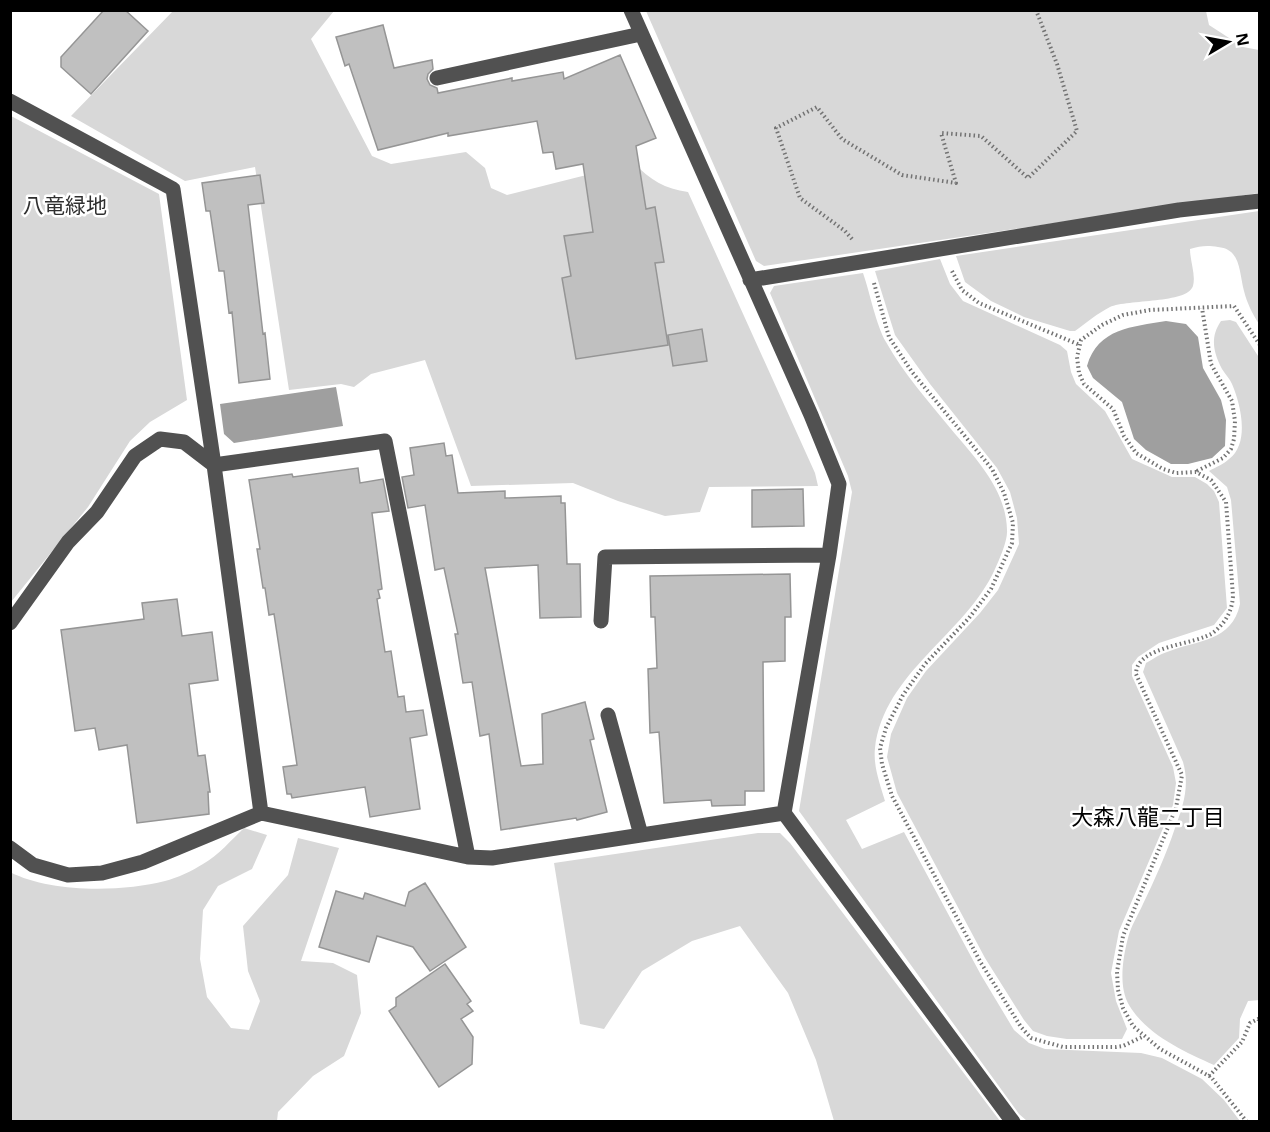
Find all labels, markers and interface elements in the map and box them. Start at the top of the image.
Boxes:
north arrow [1198,12,1258,72]
text: N [1231,31,1255,48]
park label: 八竜緑地 [23,191,107,219]
district label: 大森八龍二丁目 [1071,801,1225,831]

